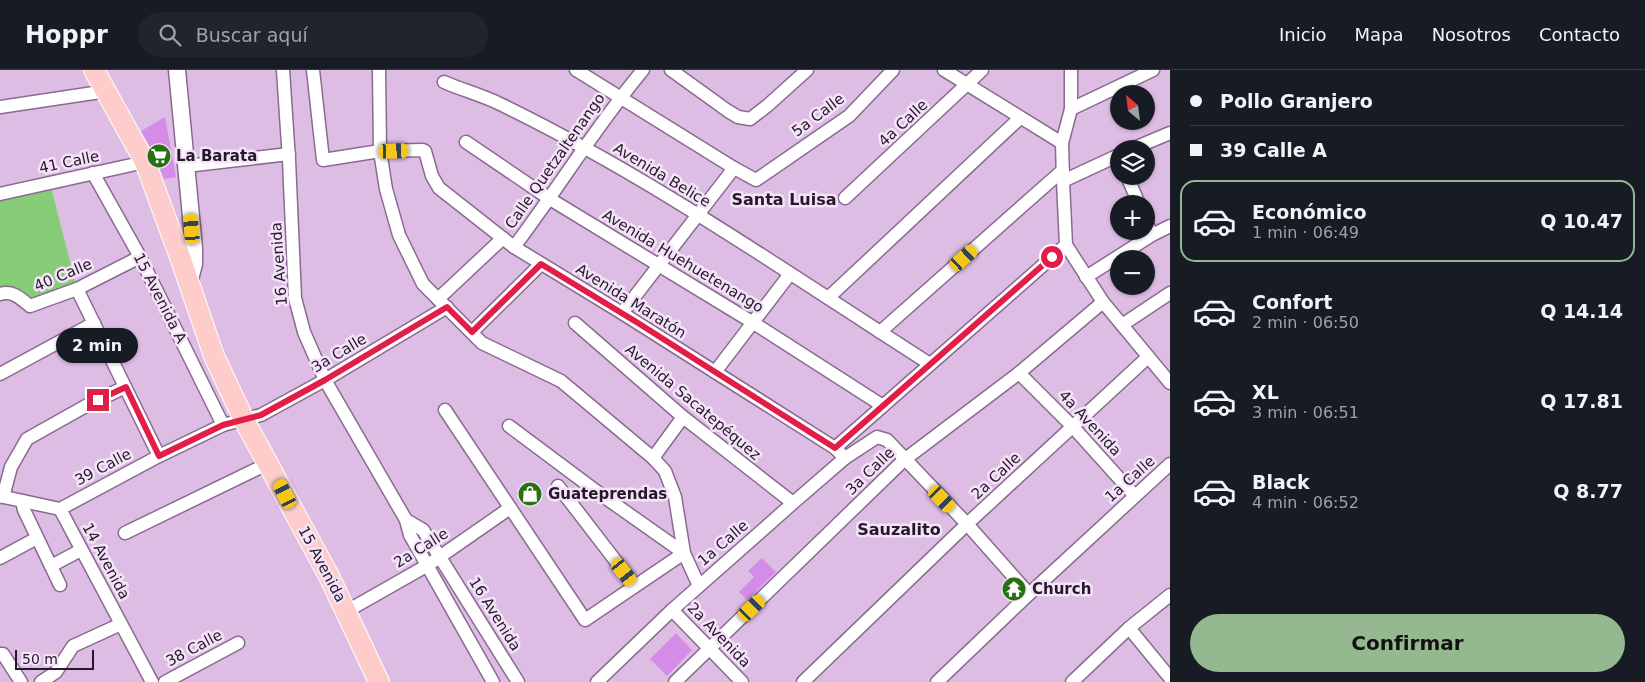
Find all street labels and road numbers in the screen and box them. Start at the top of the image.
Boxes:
street label: Calle Quetzaltenango [501,90,609,232]
street label: 5a Calle [788,90,848,140]
street label: 4a Calle [875,96,931,150]
street label: Avenida Belice [610,139,714,211]
street label: 41 Calle [37,147,101,177]
street label: Avenida Huehuetenango [599,206,767,316]
street label: 16 Avenida [267,222,291,306]
street label: 15 Avenida A [130,250,191,347]
street label: 40 Calle [31,255,95,295]
street label: Avenida Maratón [573,260,689,342]
street label: 3a Calle [308,330,370,376]
street label: Avenida Sacatepéquez [622,340,764,464]
street label: 4a Avenida [1055,386,1125,460]
street label: 3a Calle [842,443,898,499]
street label: 39 Calle [72,445,134,489]
street label: 2a Calle [968,449,1024,503]
street label: 1a Calle [1101,452,1159,506]
street label: 1a Calle [694,516,752,570]
street label: 14 Avenida [78,520,134,602]
street label: 15 Avenida [294,523,350,605]
street label: 2a Calle [390,524,452,572]
street label: 16 Avenida [465,574,525,654]
street label: 2a Avenida [684,599,754,671]
street label: 38 Calle [163,626,225,670]

